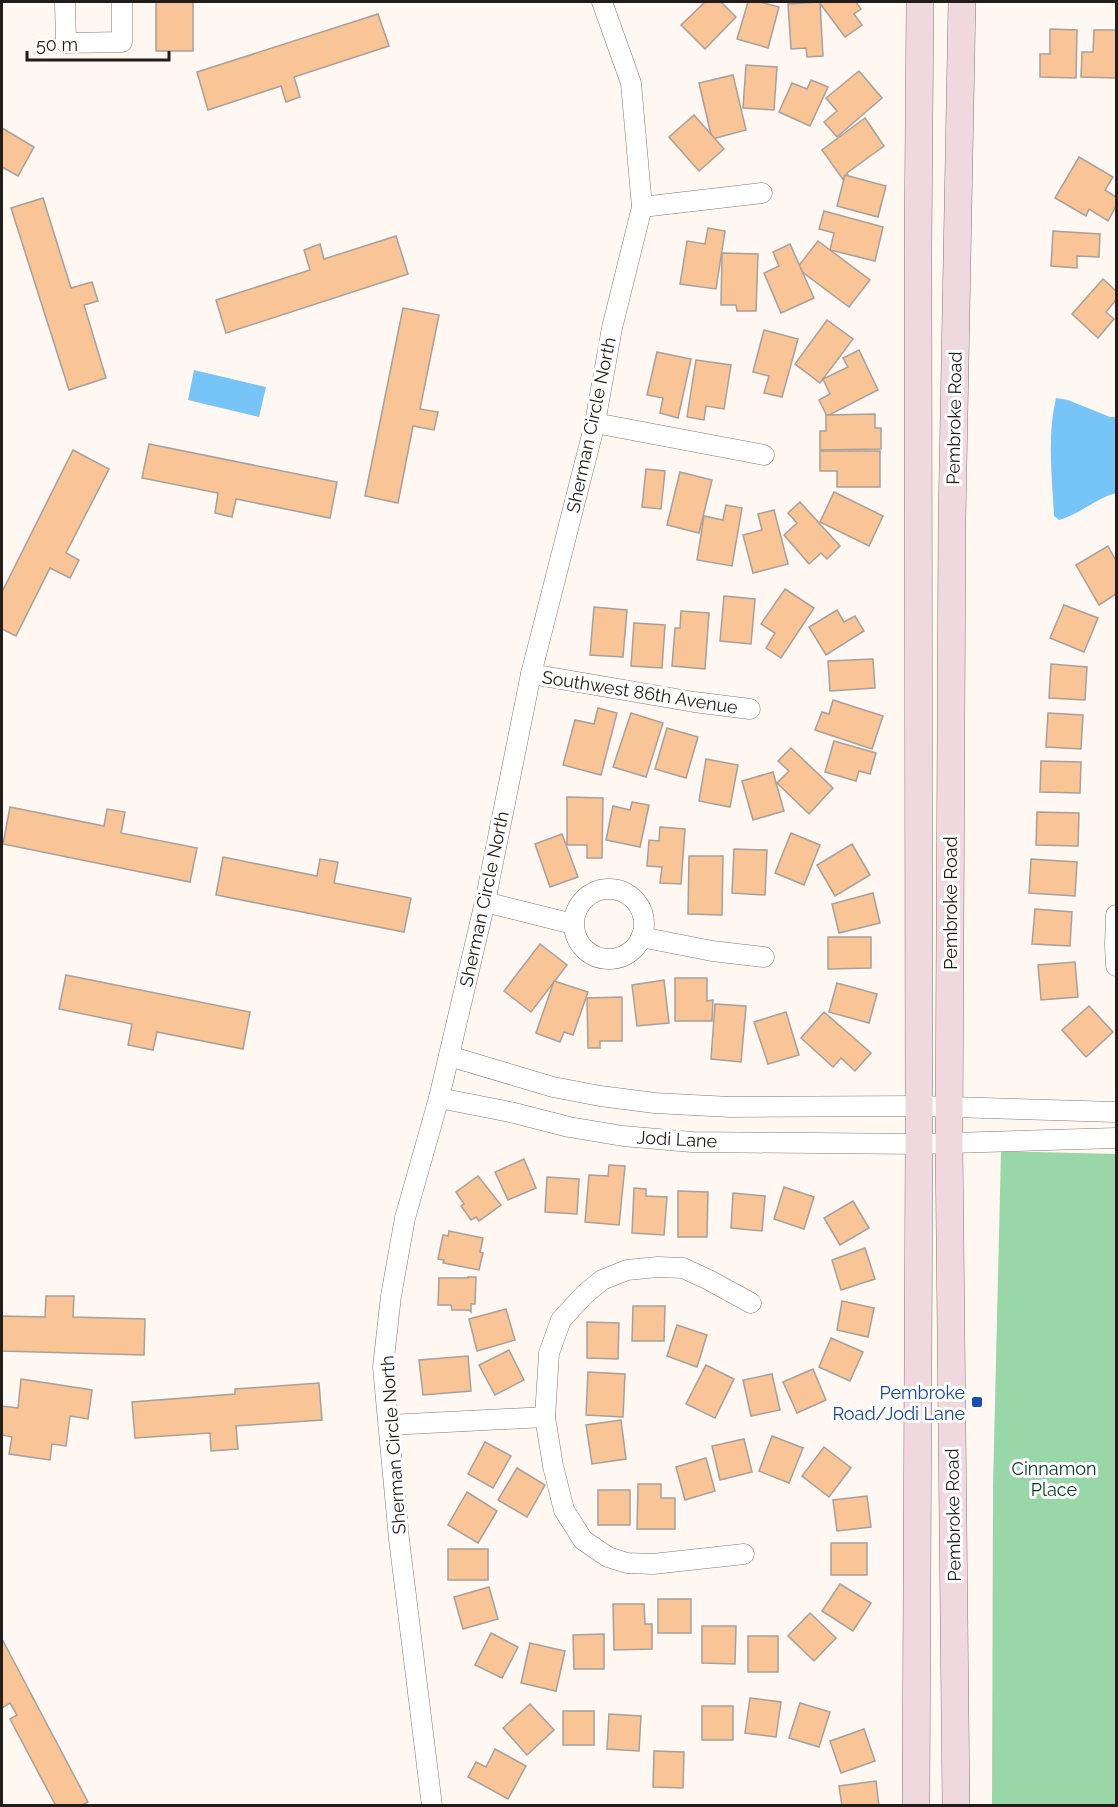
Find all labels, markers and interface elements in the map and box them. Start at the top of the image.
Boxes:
scale bar [27,24,170,62]
text: 50 m [36,34,78,55]
street label: Sherman Circle North [562,335,620,515]
street label: Pembroke Road [942,351,966,485]
street label: Southwest 86th Avenue [541,666,740,718]
street label: Sherman Circle North [455,809,513,989]
street label: Pembroke Road [940,836,961,970]
street label: Jodi Lane [636,1126,718,1152]
street label: Sherman Circle North [376,1355,410,1535]
place label: Pembroke Road/Jodi Lane [832,1382,965,1424]
marker: Pembroke Road/Jodi Lane [970,1395,984,1409]
street label: Pembroke Road [941,1448,965,1582]
park label: Cinnamon Place [1012,1458,1096,1500]

